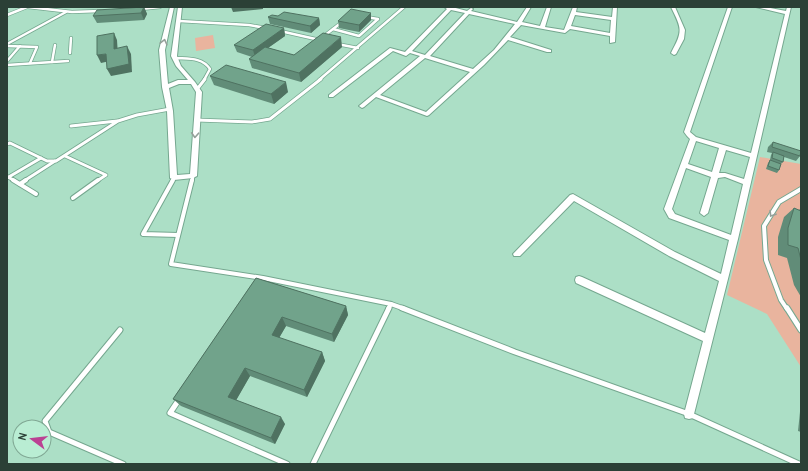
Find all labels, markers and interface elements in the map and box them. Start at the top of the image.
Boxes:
one-way arrow [159,39,167,45]
one-way arrow [191,132,200,138]
one-way arrow [769,210,777,217]
north arrow [12,419,52,459]
text: N [15,431,30,442]

